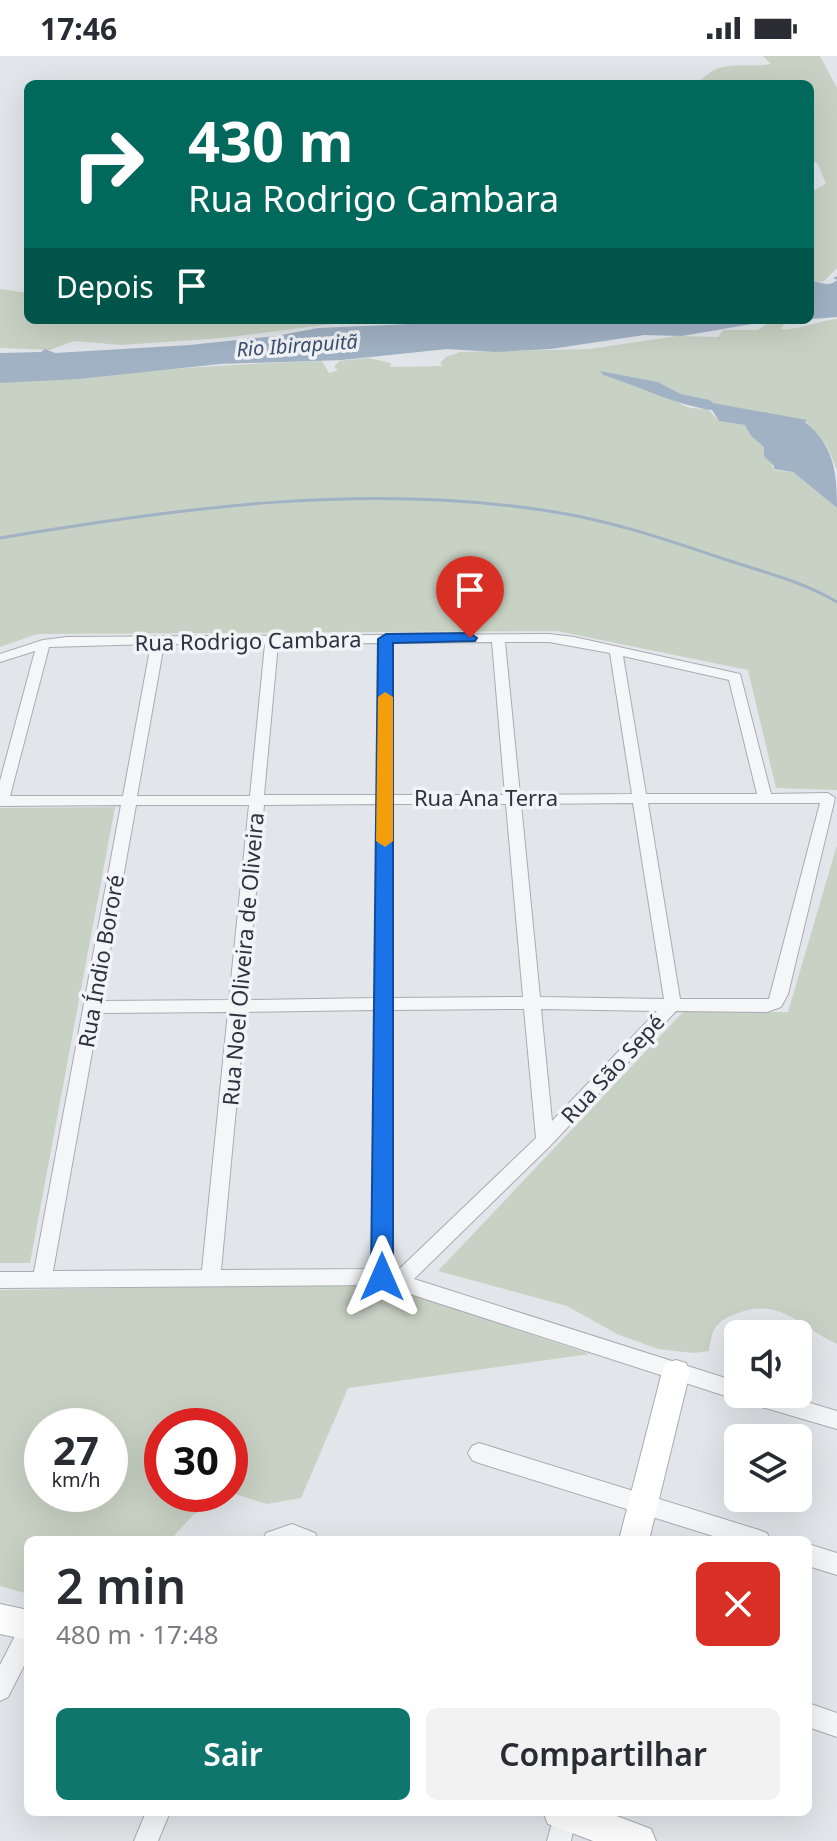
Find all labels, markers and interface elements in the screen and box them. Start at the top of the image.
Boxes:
text: 17:46 [40,8,117,49]
text: 430 m [188,102,353,178]
icon: right [56,112,160,216]
text: Rua Rodrigo Cambara [188,174,559,223]
icon: arrive [170,264,214,308]
text: Depois [56,266,154,307]
water label: Rio Ibirapuitã [235,327,359,363]
pin [436,556,504,638]
icon: arrive [448,568,492,612]
street label: Rua Rodrigo Cambara [134,623,362,657]
street label: Rua Ana Terra [414,782,558,812]
street label: Rua Noel Oliveira de Oliveira [214,811,270,1107]
street label: Rua Índio Bororé [70,872,130,1050]
street label: Rua São Sepé [554,1007,670,1129]
position arrow [340,1235,424,1319]
map controls [724,1320,812,1512]
button: sound [724,1320,812,1408]
speed limit sign: 30 [144,1408,248,1512]
text: 27 [53,1422,99,1477]
button: layers [724,1424,812,1512]
text: km/h [51,1466,101,1493]
text: 2 min [56,1553,186,1618]
button: close [696,1562,780,1646]
text: 480 m · 17:48 [56,1616,219,1652]
button: Sair [56,1708,410,1800]
button: Compartilhar [426,1708,780,1800]

